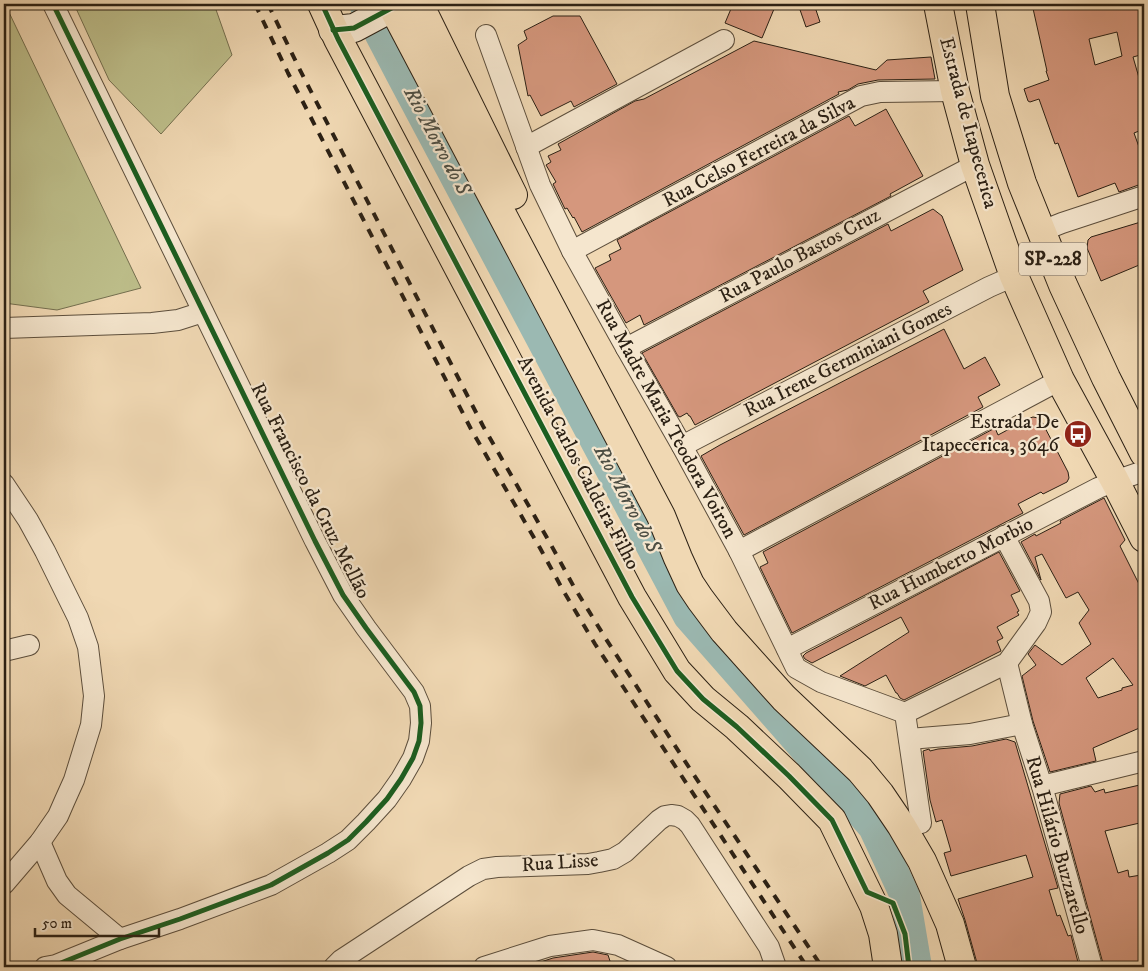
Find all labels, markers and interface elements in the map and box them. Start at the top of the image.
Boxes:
street label: Estrada de Itapecerica [933,35,1003,212]
water label: Rio Morro do S [397,82,477,201]
street label: Rua Celso Ferreira da Silva [659,90,860,213]
street label: Rua Paulo Bastos Cruz [715,203,885,309]
road number: SP-228 [1019,242,1087,276]
street label: Rua Madre Maria Teodora Voiron [590,295,743,544]
street label: Rua Irene Germiniani Gomes [740,296,956,423]
street label: Avenida Carlos Caldeira Filho [511,352,645,574]
street label: Rua Francisco da Cruz Mellão [245,379,375,603]
place label: Estrada De Itapecerica, 3646 [922,410,1060,458]
bus stop icon: Estrada De Itapecerica, 3646 [1063,419,1093,449]
water label: Rio Morro do S [587,440,667,559]
street label: Rua Humberto Morbio [864,512,1038,616]
street label: Rua Hilário Buzzarello [1020,753,1094,937]
street label: Rua Lisse [521,848,599,878]
scale bar [35,906,159,938]
text: 50 m [42,914,72,933]

